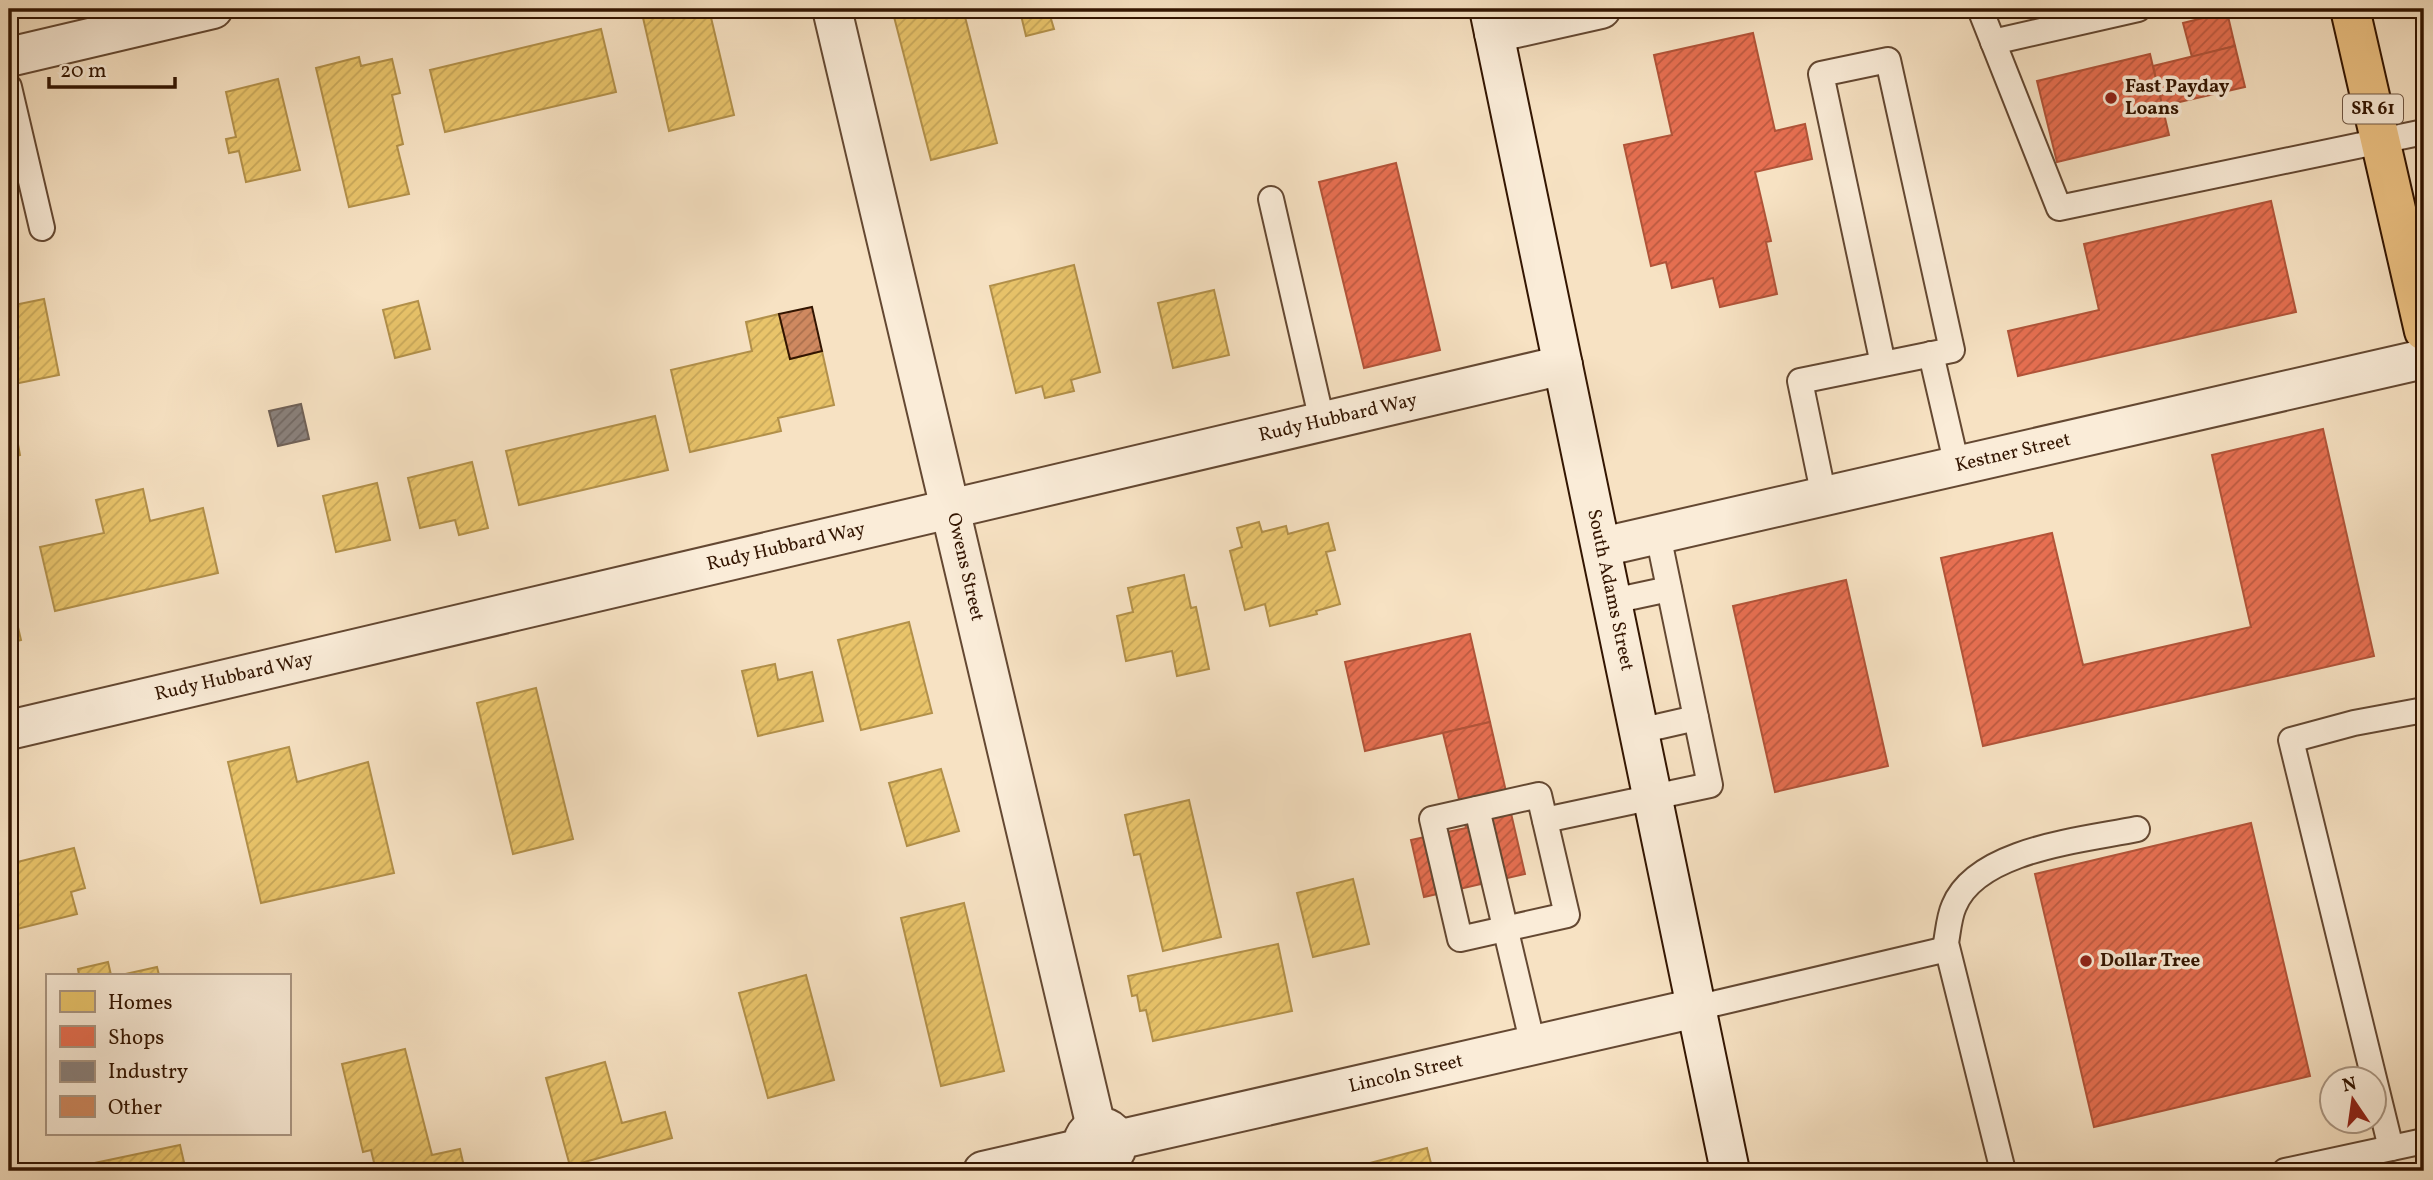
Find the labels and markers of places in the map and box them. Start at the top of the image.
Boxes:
place label: Fast Payday Loans [2125,74,2230,122]
marker: Fast Payday Loans [2103,90,2119,106]
place label: Dollar Tree [2100,948,2201,974]
marker: Dollar Tree [2078,953,2094,969]

